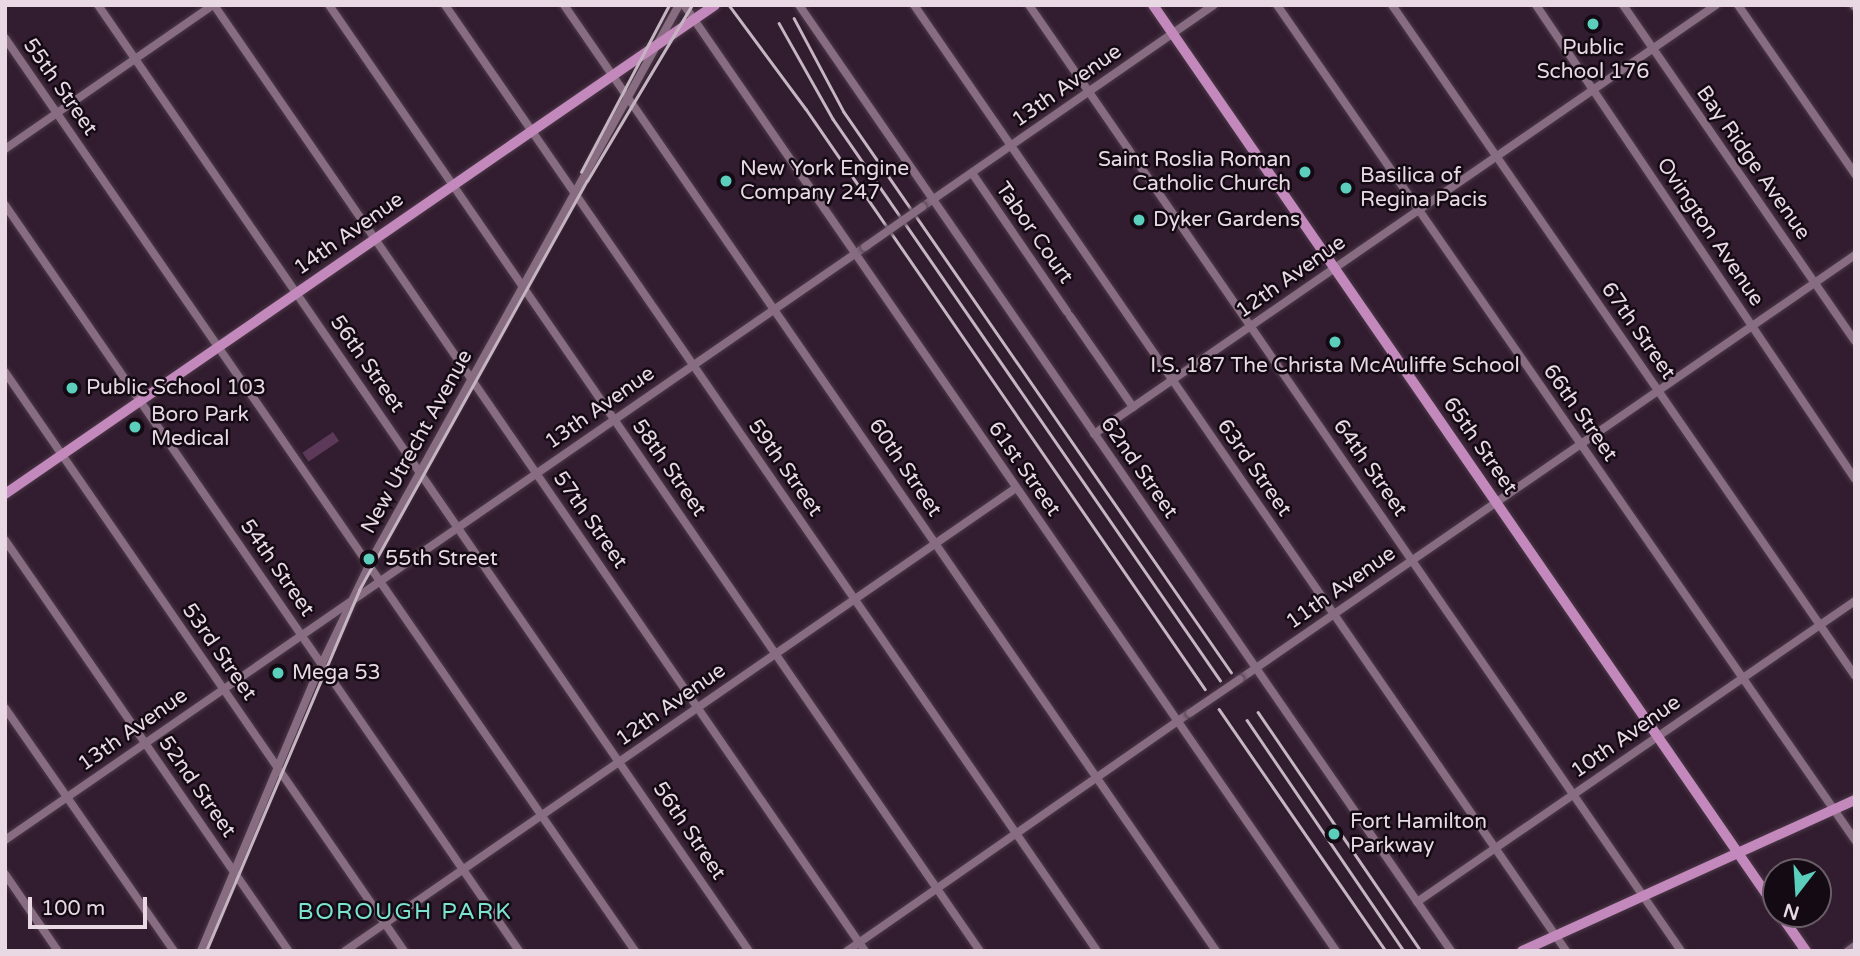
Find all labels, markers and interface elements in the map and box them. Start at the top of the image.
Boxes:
marker: Public School 176 [1585,16,1601,32]
street label: 55th Street [17,34,103,140]
place label: Public School 176 [1537,35,1649,85]
street label: 13th Avenue [1007,39,1127,133]
street label: Bay Ridge Avenue [1690,81,1816,245]
place label: Saint Roslia Roman Catholic Church [1098,147,1291,197]
street label: Ovington Avenue [1651,153,1769,311]
place label: New York Engine Company 247 [740,156,909,206]
place label: Basilica of Regina Pacis [1360,163,1487,213]
marker: Saint Roslia Roman Catholic Church [1297,164,1313,180]
marker: New York Engine Company 247 [718,173,734,189]
street label: Tabor Court [990,177,1078,289]
marker: Basilica of Regina Pacis [1338,180,1354,196]
street label: 14th Avenue [289,187,409,281]
place label: Dyker Gardens [1153,207,1300,233]
marker: Dyker Gardens [1131,212,1147,228]
street label: 12th Avenue [1231,230,1351,324]
street label: 67th Street [1595,278,1681,384]
street label: 56th Street [324,311,410,417]
marker: I.S. 187 The Christa McAuliffe School [1327,334,1343,350]
street label: New Utrecht Avenue [356,346,478,538]
place label: I.S. 187 The Christa McAuliffe School [1150,353,1520,379]
street label: 66th Street [1537,360,1623,466]
street label: 13th Avenue [540,361,660,455]
place label: Public School 103 [86,375,266,401]
marker: Public School 103 [64,380,80,396]
street label: 65th Street [1437,393,1523,499]
place label: Boro Park Medical [151,402,249,452]
street label: 62nd Street [1095,412,1183,524]
street label: 60th Street [863,414,947,522]
street label: 58th Street [626,415,712,521]
street label: 59th Street [742,415,828,521]
street label: 63rd Street [1211,415,1297,521]
street label: 64th Street [1327,415,1413,521]
marker: Boro Park Medical [125,417,145,437]
street label: 61st Street [982,417,1066,521]
street label: 57th Street [547,467,633,573]
street label: 54th Street [234,515,320,621]
street label: 11th Avenue [1281,541,1401,635]
place label: 55th Street [385,546,498,572]
marker: 55th Street [359,549,379,569]
street label: 53rd Street [176,599,262,705]
street label: 12th Avenue [611,658,731,752]
place label: Mega 53 [292,660,381,686]
marker: Mega 53 [270,665,286,681]
street label: 13th Avenue [73,683,193,777]
street label: 10th Avenue [1566,690,1686,784]
street label: 52nd Street [153,731,241,843]
street label: 56th Street [647,777,731,885]
place label: Fort Hamilton Parkway [1350,809,1487,859]
marker: Fort Hamilton Parkway [1324,824,1344,844]
north arrow [1762,858,1832,928]
scale bar [32,883,150,927]
text: 100 m [41,896,105,921]
district label: BOROUGH PARK [299,898,511,926]
text: N [1781,898,1802,924]

